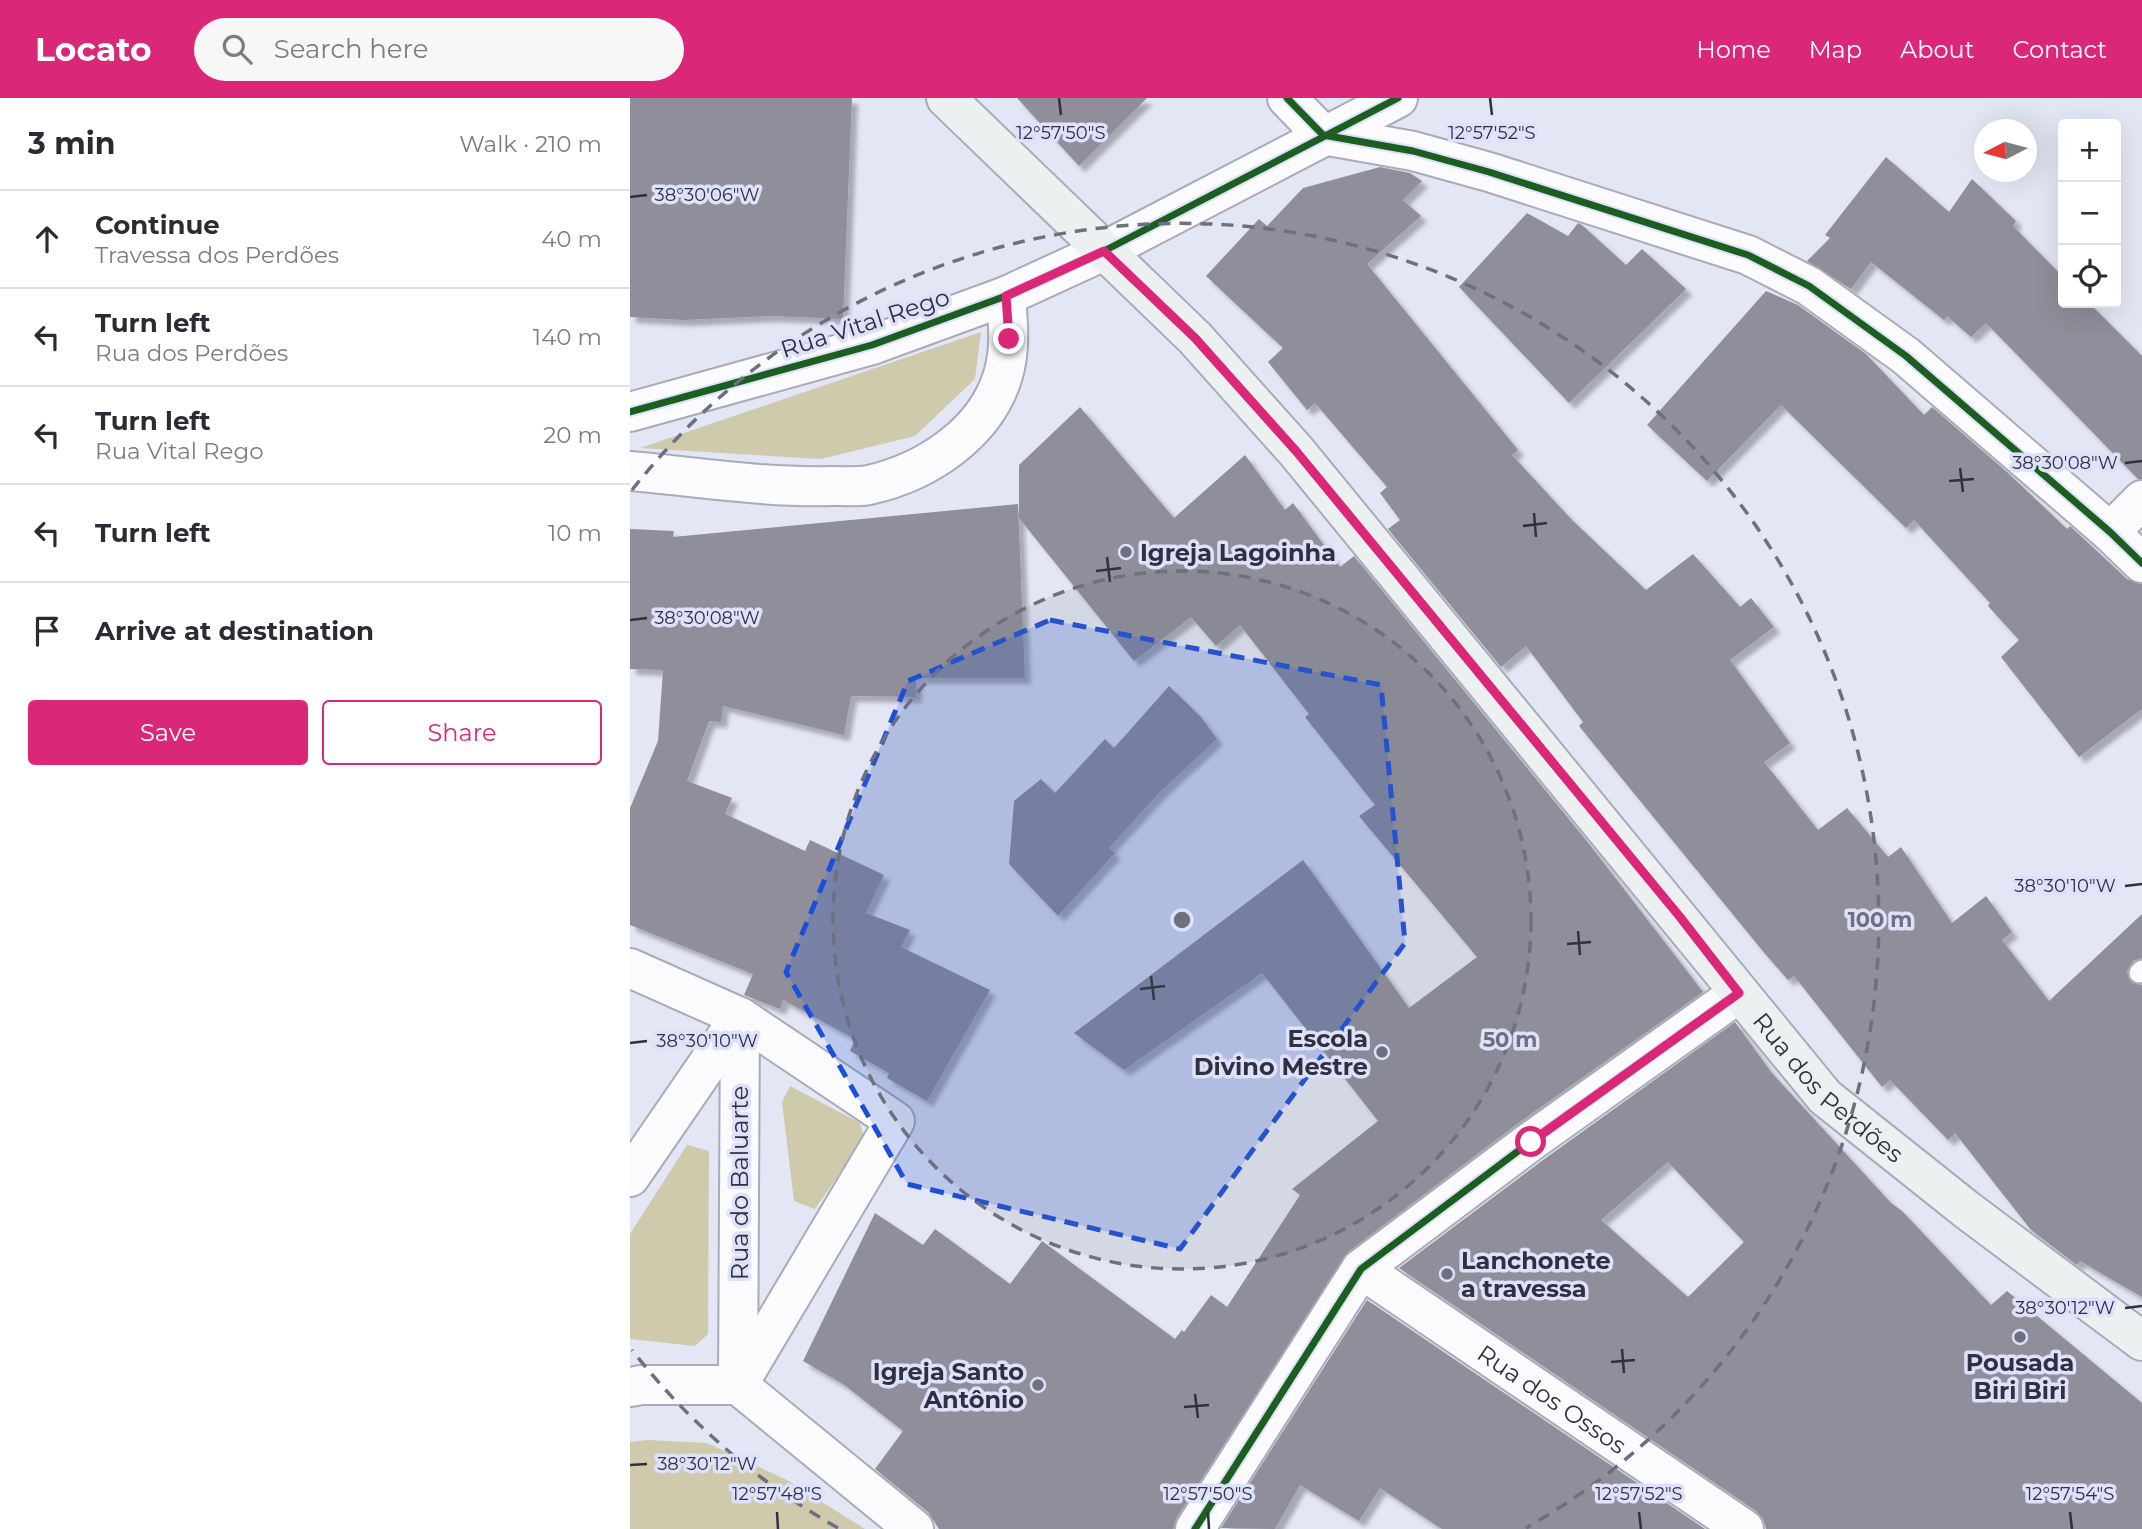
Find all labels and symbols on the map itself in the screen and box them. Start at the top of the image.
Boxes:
north arrow [1974,119,2037,182]
text: 12°57'50"S [1016,122,1106,144]
text: 12°57'52"S [1448,122,1536,144]
text: 38°30'06"W [655,184,759,206]
street label: Rua Vital Rego [777,282,953,364]
route end [993,323,1024,354]
text: 38°30'08"W [2012,452,2118,474]
place label: Igreja Lagoinha [1140,538,1336,567]
marker: Igreja Lagoinha [1118,544,1134,560]
text: 38°30'08"W [654,607,760,629]
text: 38°30'10"W [2014,875,2116,897]
text: 100 m [1848,907,1912,932]
centre of rings [1170,908,1194,932]
street label: Rua dos Perdões [1747,1006,1910,1168]
place label: Escola Divino Mestre [1194,1024,1368,1081]
text: 50 m [1483,1027,1537,1052]
text: 38°30'10"W [656,1030,758,1052]
marker: Escola Divino Mestre [1374,1044,1390,1060]
street label: Rua do Baluarte [725,1086,754,1280]
route start [1515,1126,1546,1157]
place label: Lanchonete a travessa [1461,1246,1611,1303]
marker: Lanchonete a travessa [1439,1266,1455,1282]
text: 38°30'12"W [2015,1297,2115,1319]
marker: Pousada Biri Biri [2012,1329,2028,1345]
street label: Rua dos Ossos [1472,1338,1632,1460]
place label: Pousada Biri Biri [1966,1348,2074,1405]
place label: Igreja Santo Antônio [873,1357,1024,1414]
marker: Igreja Santo Antônio [1030,1377,1046,1393]
text: 38°30'12"W [657,1453,757,1475]
text: 12°57'48"S [732,1483,822,1505]
text: 12°57'50"S [1163,1483,1253,1505]
text: 12°57'52"S [1595,1483,1683,1505]
text: 12°57'54"S [2026,1483,2114,1505]

